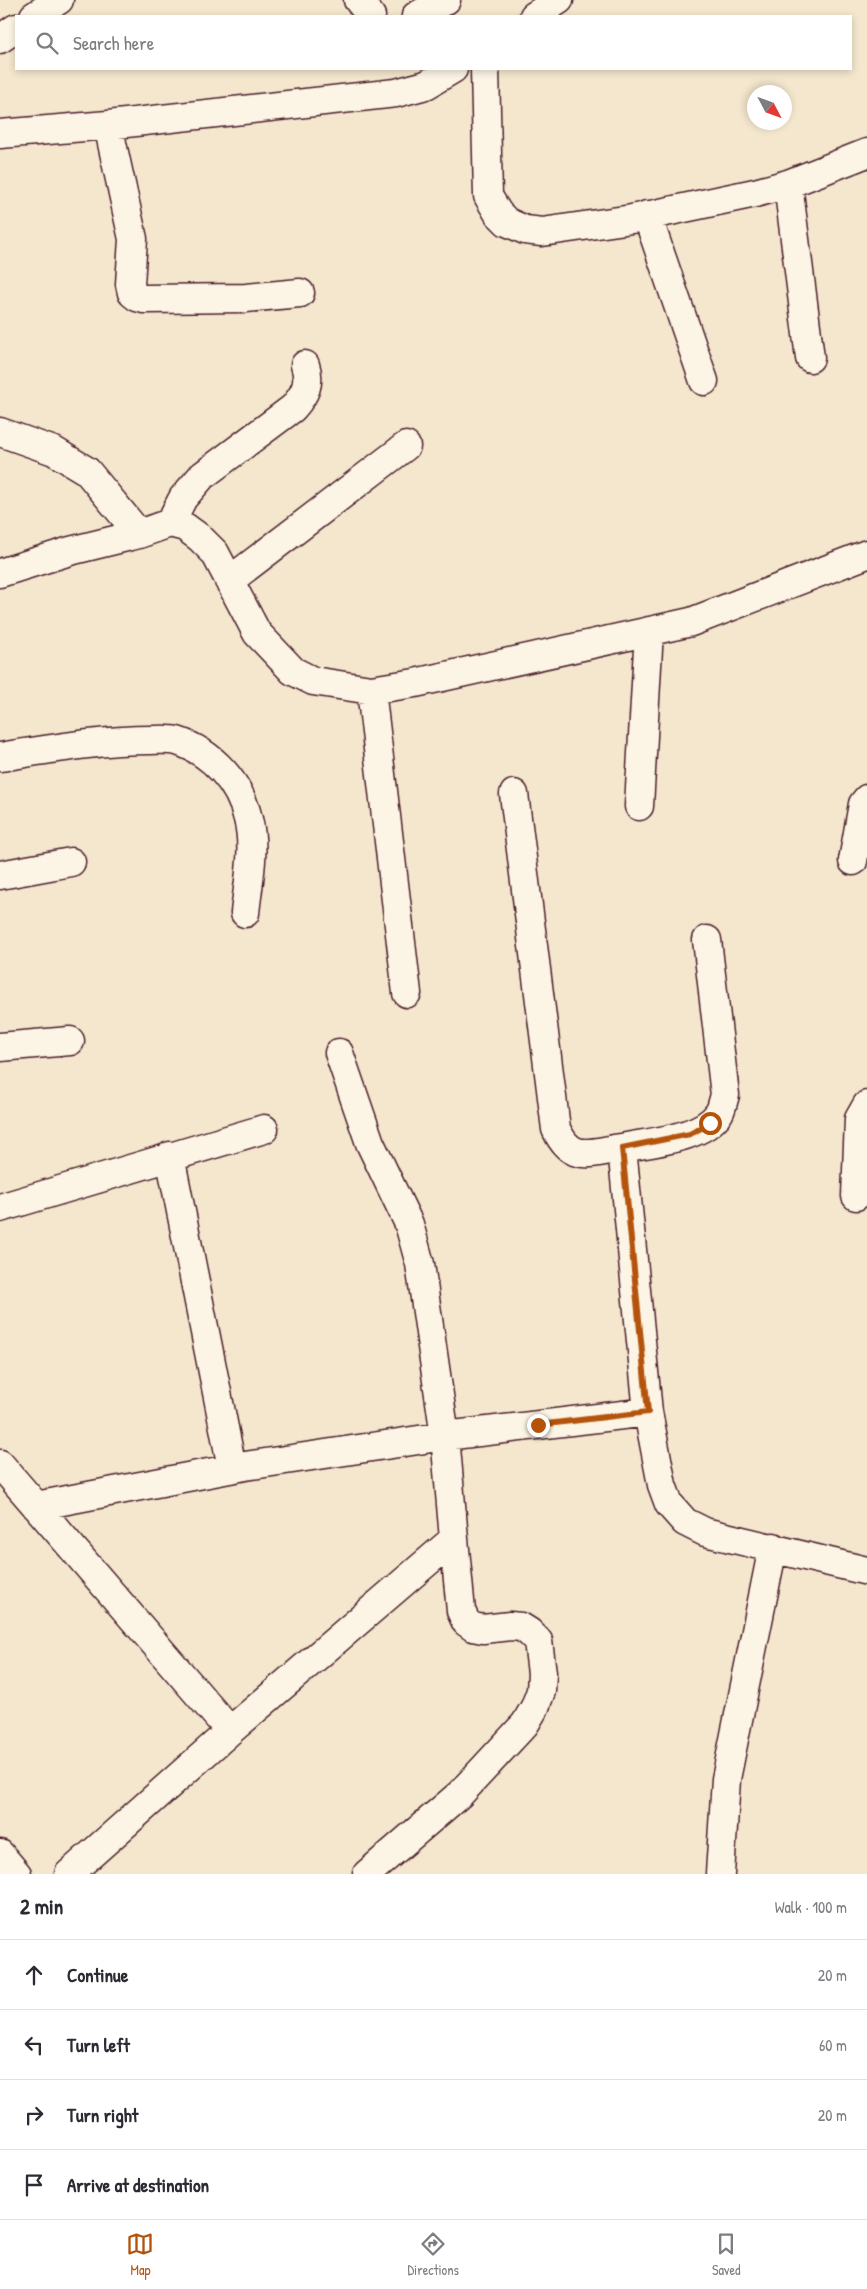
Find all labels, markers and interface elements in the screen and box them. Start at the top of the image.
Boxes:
search box [15,15,852,70]
icon: search [33,29,61,57]
text: Search here [73,30,154,56]
north arrow [747,85,792,130]
route start [699,1112,722,1135]
route end [527,1414,550,1437]
text: 2 min [20,1892,63,1921]
text: Walk · 100 m [775,1896,847,1918]
icon: ahead [20,1961,48,1989]
text: Continue [67,1962,128,1988]
text: 20 m [818,1964,847,1986]
icon: left [20,2031,48,2059]
text: Turn left [67,2032,130,2058]
text: 60 m [819,2034,847,2056]
icon: right [20,2101,48,2129]
text: Turn right [67,2102,138,2128]
text: 20 m [818,2104,847,2126]
icon: arrive [20,2171,48,2199]
text: Arrive at destination [67,2172,209,2198]
tab: Map [126,2230,154,2279]
tab: Directions [407,2230,459,2279]
tab: Saved [712,2230,741,2279]

